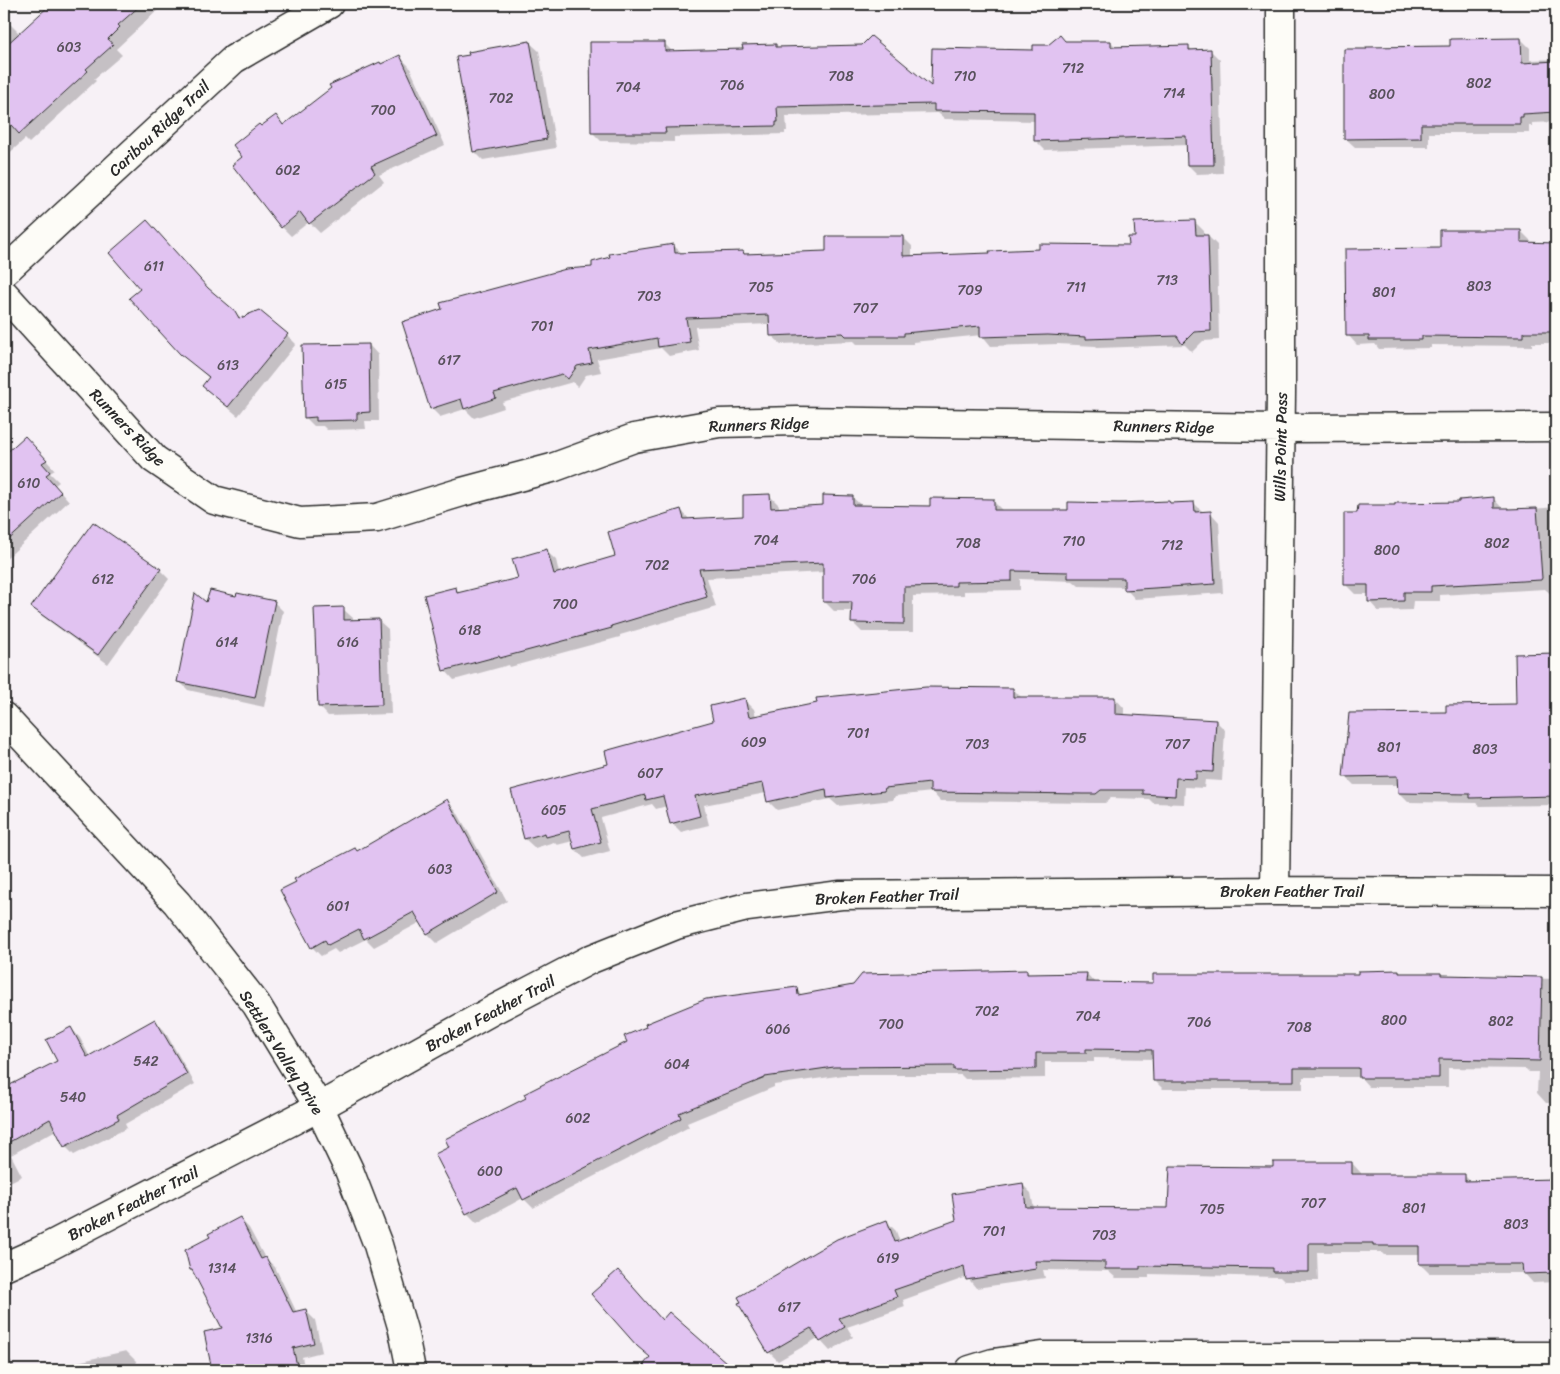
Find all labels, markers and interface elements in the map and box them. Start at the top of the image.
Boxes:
house number: 603 [57,35,82,60]
house number: 712 [1062,56,1084,81]
house number: 708 [828,64,854,89]
house number: 710 [954,64,977,89]
house number: 802 [1466,71,1492,96]
street label: Caribou Ridge Trail [101,73,218,184]
house number: 706 [720,73,744,98]
house number: 704 [615,75,641,100]
house number: 714 [1163,81,1186,106]
house number: 800 [1369,82,1395,107]
house number: 702 [489,86,513,111]
house number: 700 [370,98,396,123]
house number: 602 [276,158,300,183]
house number: 611 [144,254,164,279]
house number: 713 [1156,268,1178,293]
house number: 803 [1467,274,1492,299]
house number: 705 [748,275,774,300]
house number: 711 [1066,275,1086,300]
house number: 709 [957,278,983,303]
house number: 801 [1372,280,1396,305]
house number: 703 [637,284,662,309]
house number: 707 [853,296,878,321]
house number: 701 [531,314,553,339]
house number: 617 [438,348,461,373]
house number: 613 [217,353,239,378]
house number: 615 [325,372,348,397]
street label: Runners Ridge [82,381,173,474]
street label: Wills Point Pass [1265,391,1296,502]
street label: Runners Ridge [708,408,810,441]
street label: Runners Ridge [1113,411,1215,442]
house number: 610 [18,471,41,496]
house number: 704 [753,528,779,553]
house number: 710 [1063,529,1086,554]
house number: 708 [955,531,981,556]
house number: 802 [1484,531,1510,556]
house number: 712 [1161,533,1183,558]
house number: 800 [1374,538,1400,563]
house number: 702 [645,553,669,578]
house number: 612 [92,567,114,592]
house number: 706 [852,567,876,592]
house number: 700 [552,592,578,617]
house number: 618 [459,618,482,643]
house number: 614 [216,630,239,655]
house number: 616 [337,630,359,655]
house number: 701 [847,721,869,746]
house number: 705 [1061,726,1087,751]
house number: 609 [741,730,767,755]
house number: 703 [965,732,990,757]
house number: 707 [1165,732,1190,757]
house number: 801 [1377,735,1401,760]
house number: 803 [1473,737,1498,762]
house number: 607 [638,761,663,786]
house number: 605 [541,798,567,823]
house number: 603 [428,857,453,882]
street label: Broken Feather Trail [1220,877,1365,906]
street label: Broken Feather Trail [814,879,960,914]
house number: 601 [327,894,349,919]
street label: Broken Feather Trail [420,967,561,1060]
street label: Settlers Valley Drive [231,984,332,1121]
house number: 702 [975,999,999,1024]
house number: 704 [1075,1004,1101,1029]
house number: 800 [1381,1008,1407,1033]
house number: 802 [1488,1009,1514,1034]
house number: 706 [1187,1010,1211,1035]
house number: 700 [878,1012,904,1037]
house number: 708 [1286,1015,1312,1040]
house number: 606 [766,1017,790,1042]
house number: 542 [133,1049,159,1074]
house number: 604 [664,1052,690,1077]
house number: 540 [60,1085,86,1110]
house number: 602 [566,1106,590,1131]
street label: Broken Feather Trail [62,1158,204,1249]
house number: 600 [477,1159,503,1184]
house number: 707 [1301,1191,1326,1216]
house number: 801 [1402,1196,1426,1221]
house number: 705 [1199,1197,1225,1222]
house number: 803 [1504,1212,1529,1237]
house number: 701 [983,1219,1005,1244]
house number: 703 [1092,1223,1117,1248]
house number: 619 [877,1246,900,1271]
house number: 1314 [208,1256,236,1281]
house number: 617 [778,1295,801,1320]
house number: 1316 [245,1326,273,1351]

